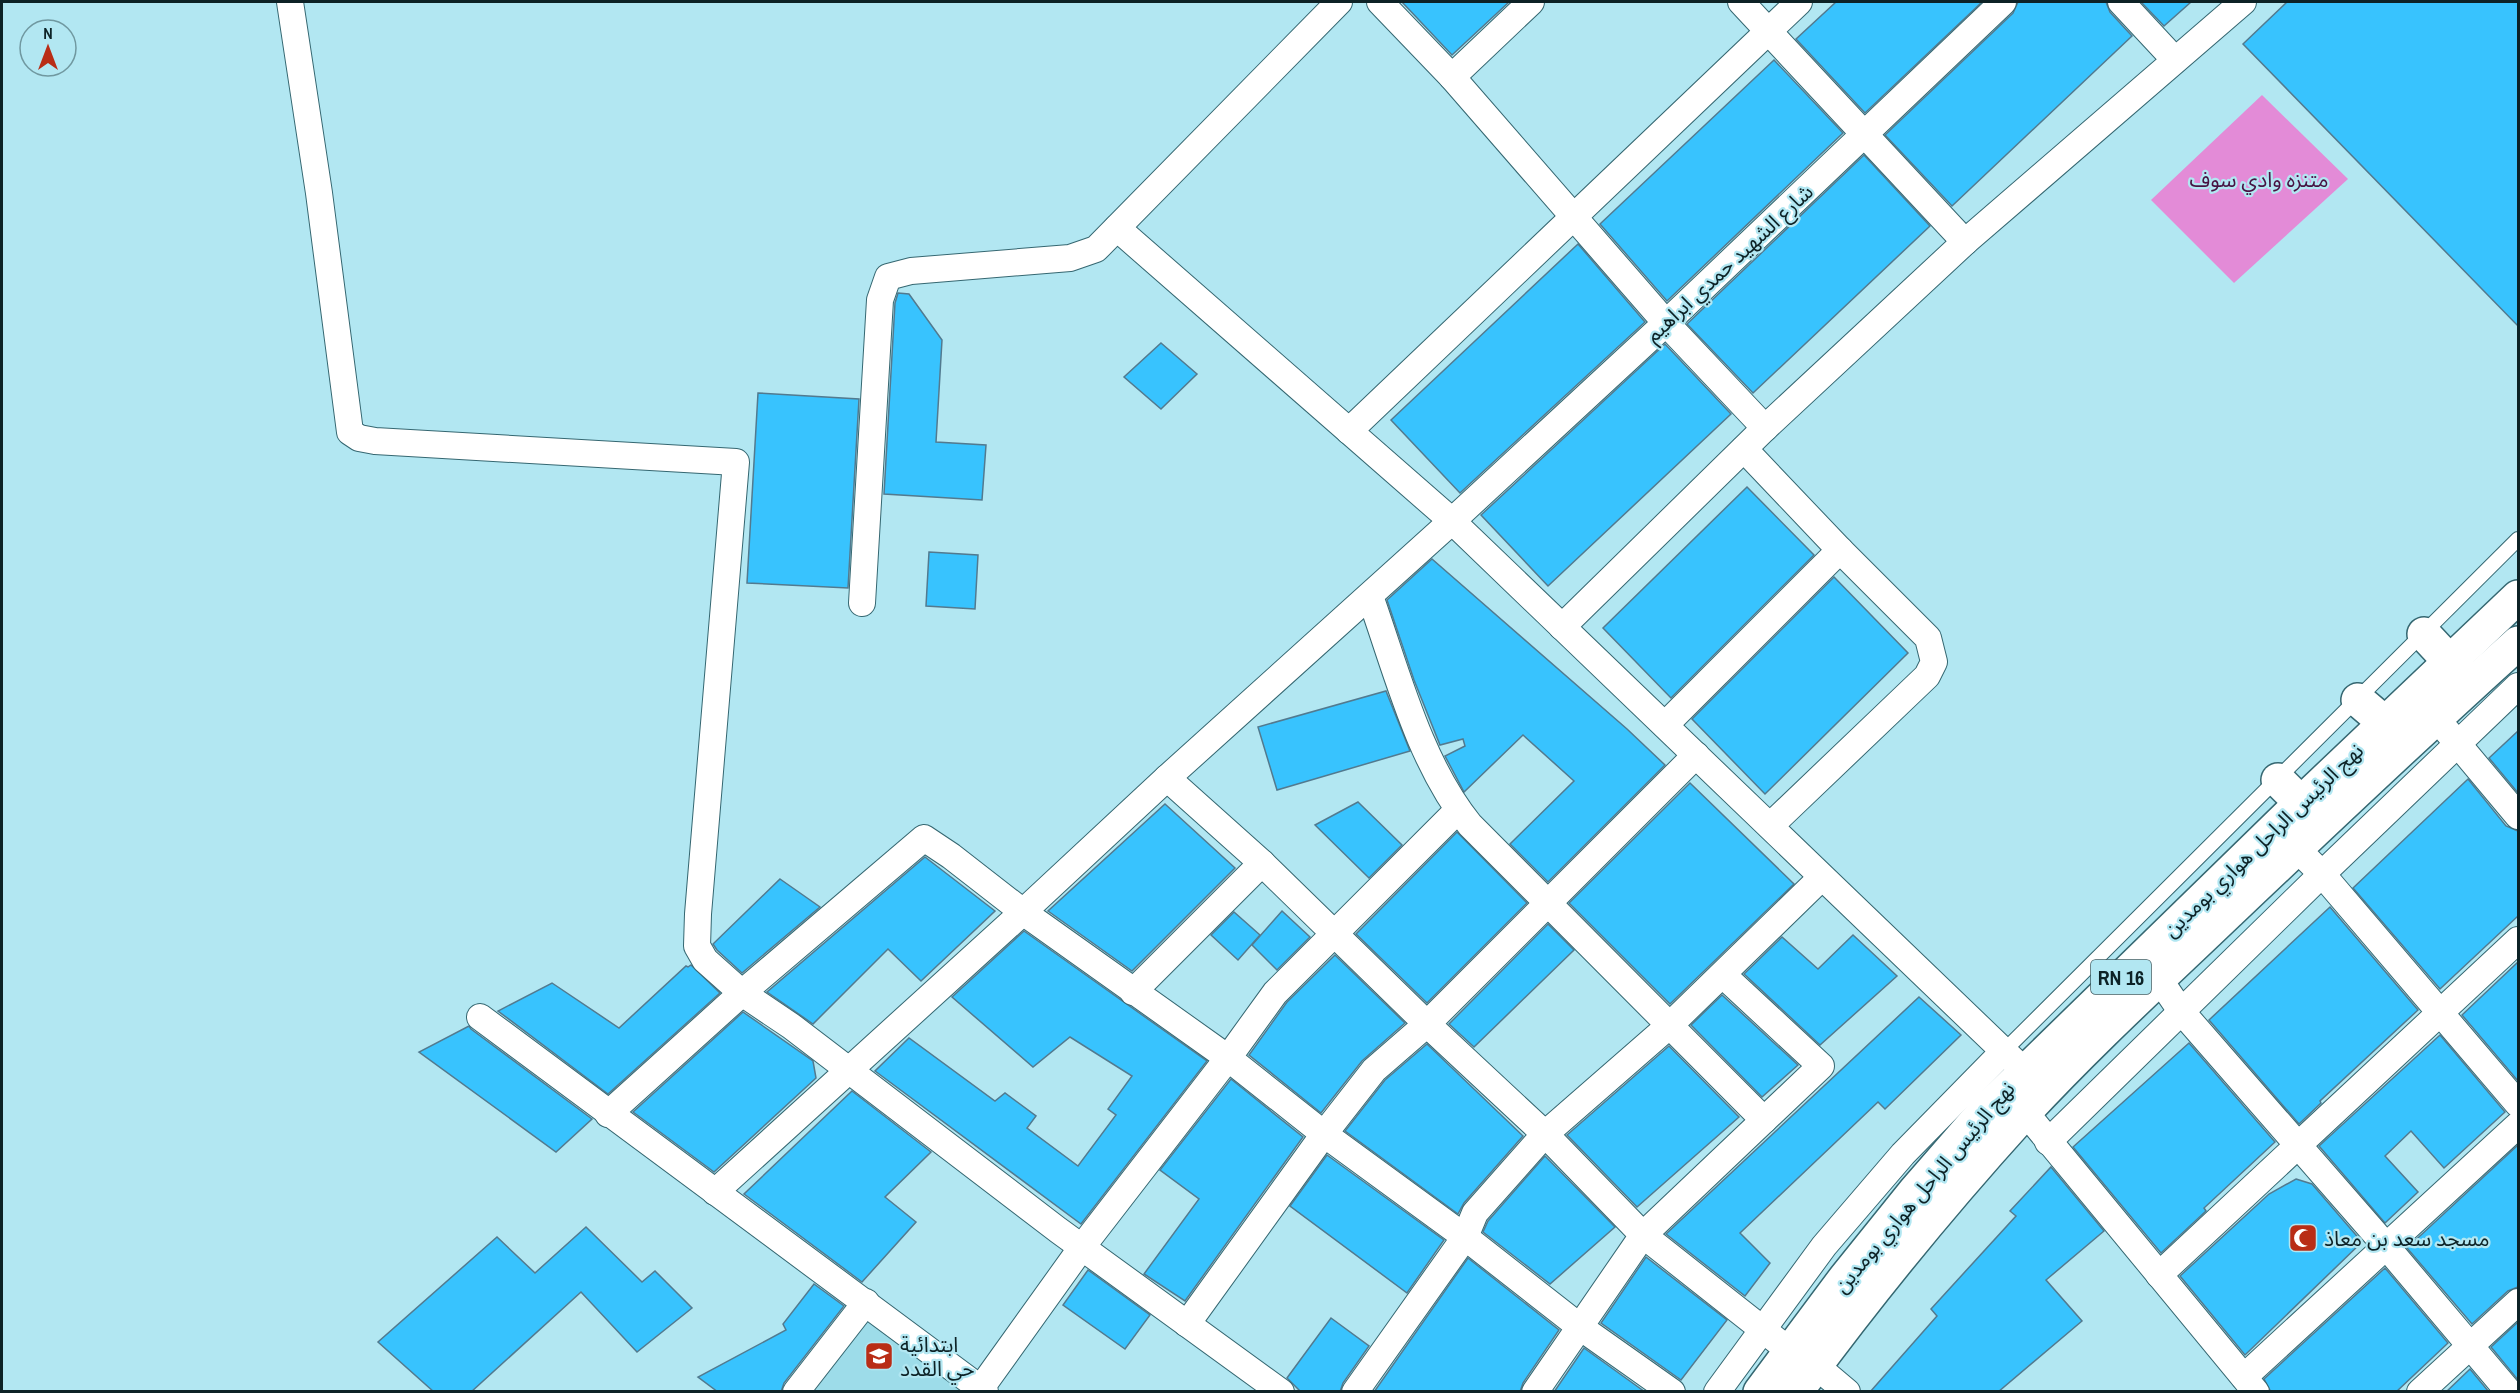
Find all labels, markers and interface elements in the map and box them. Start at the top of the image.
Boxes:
north arrow [18,18,78,78]
text: N [43,22,53,44]
park label: متنزه وادي سوف [2190,165,2329,195]
street label: شارع الشهيد حمدي ابراهيم [1639,177,1821,350]
street label: نهج الرئيس الراحل هواري بومدين [2156,736,2371,945]
road number: RN 16 [2091,960,2151,994]
street label: نهج الرئيس الراحل هواري بومدين [1827,1075,2023,1300]
mosque icon: مسجد سعد بن معاذ [2287,1222,2319,1254]
place label: مسجد سعد بن معاذ [2324,1224,2489,1253]
place label: ابتدائية حي القدد [900,1330,975,1384]
school or university icon: ابتدائية حي القدد [863,1340,895,1372]

